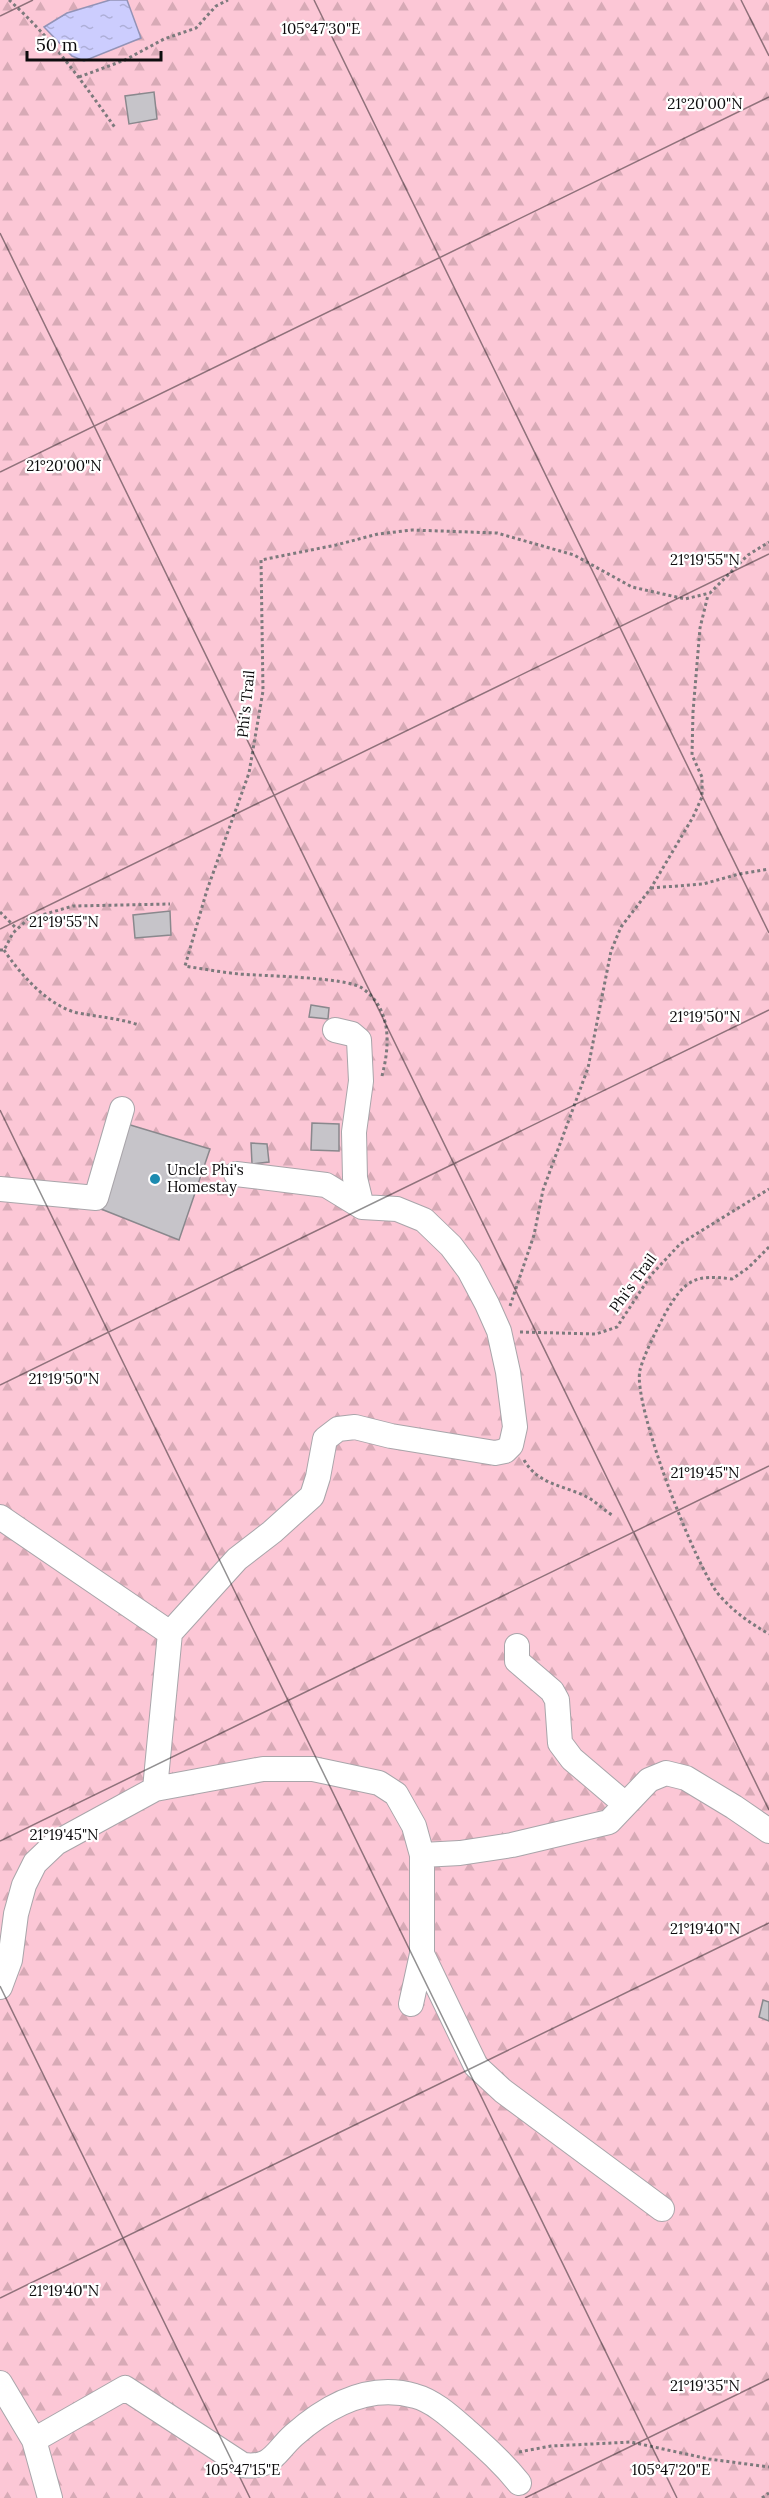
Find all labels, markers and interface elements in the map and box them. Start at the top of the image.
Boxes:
text: 105°47'30"E [282,19,360,38]
scale bar [27,24,160,62]
text: 50 m [36,33,78,56]
text: 21°20'00"N [667,94,743,113]
text: 21°20'00"N [26,456,102,475]
text: 21°19'55"N [670,550,740,569]
street label: Phi's Trail [232,669,259,739]
text: 21°19'55"N [29,912,99,931]
text: 21°19'50"N [670,1007,740,1026]
place label: Uncle Phi's Homestay [167,1160,244,1196]
marker: Uncle Phi's Homestay [148,1172,162,1186]
street label: Phi's Trail [605,1250,660,1316]
text: 21°19'50"N [29,1369,99,1388]
text: 21°19'45"N [670,1463,740,1482]
text: 21°19'45"N [29,1825,99,1844]
text: 21°19'40"N [670,1919,740,1938]
text: 21°19'40"N [29,2281,99,2300]
text: 21°19'35"N [670,2376,740,2395]
text: 105°47'15"E [206,2460,280,2479]
text: 105°47'20"E [632,2460,710,2479]

